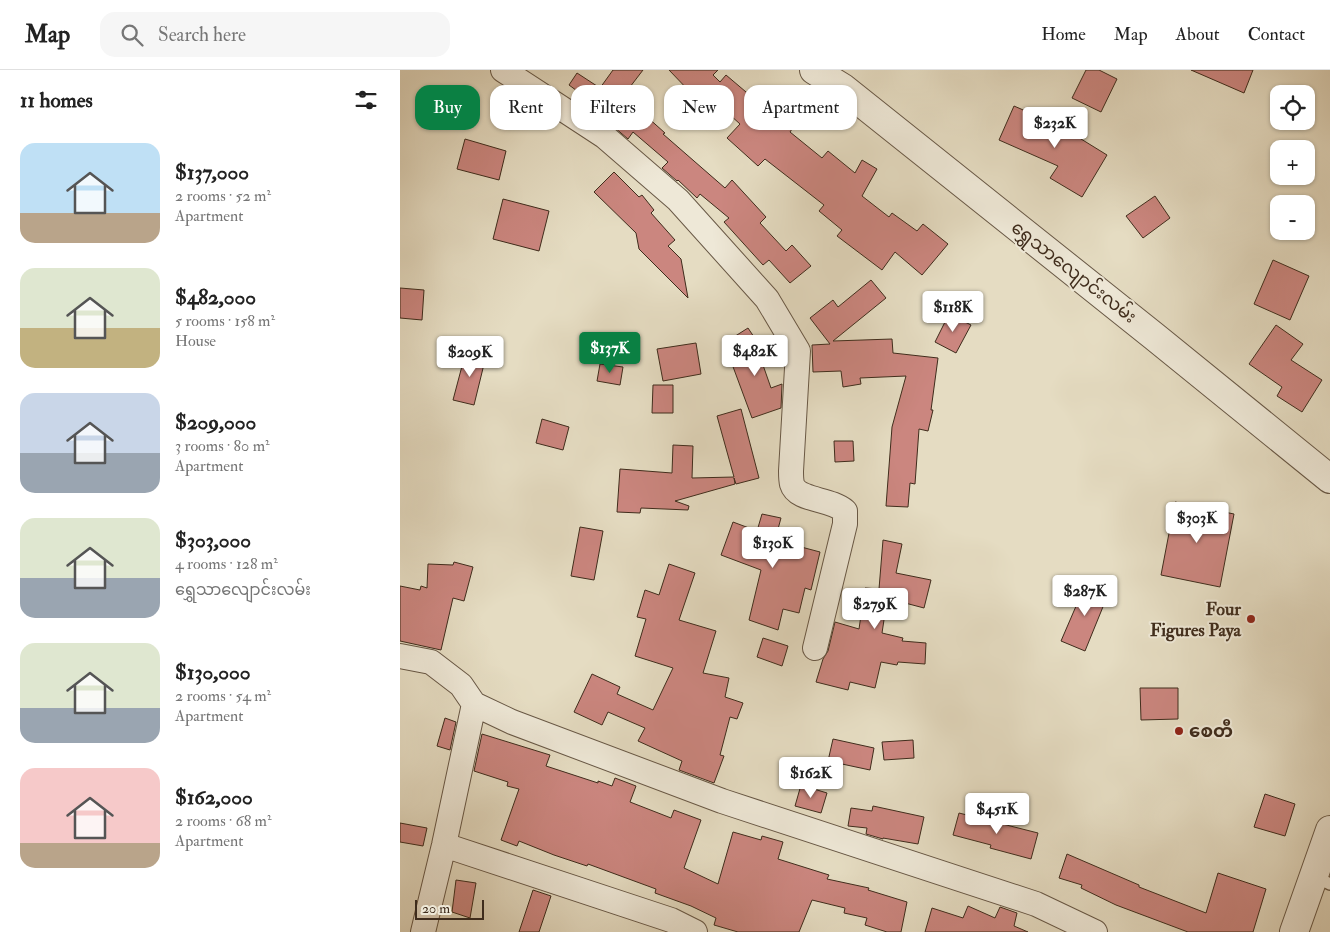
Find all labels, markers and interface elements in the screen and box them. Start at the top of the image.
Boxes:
search box [100,12,450,57]
text: Map [25,19,70,50]
icon: search [118,21,146,49]
text: Search here [158,23,246,47]
text: Home [1041,23,1086,46]
text: Map [1114,23,1148,46]
text: About [1176,23,1220,46]
text: Contact [1248,23,1305,46]
chip: Buy [415,85,480,130]
chip: Rent [490,85,561,130]
chip: Filters [571,85,654,130]
chip: New [664,85,734,130]
chip: Apartment [744,85,857,130]
map controls [1270,85,1315,240]
button: locate [1270,85,1315,130]
icon: filters [352,86,380,114]
text: 11 homes [20,87,93,114]
pin: $232K [1020,106,1090,149]
text: $232K [1034,113,1076,133]
button: + [1270,140,1315,185]
text: $137,000 [175,159,249,186]
icon: home [60,163,120,223]
text: 2 rooms · 52 m² [175,186,271,206]
button: − [1270,195,1315,240]
text: Apartment [175,206,243,226]
street label: ရွှေသာလျောင်းလမ်း [1005,215,1142,331]
text: $482,000 [175,284,256,311]
icon: home [60,288,120,348]
pin: $118K [918,290,988,333]
text: $118K [933,297,973,317]
text: 5 rooms · 158 m² [175,311,275,331]
text: House [175,331,216,351]
pin: $137K [575,332,645,374]
pin: $482K [720,334,790,377]
pin: $209K [435,336,505,378]
text: $137K [590,338,630,358]
text: $482K [733,341,777,361]
text: $209K [448,342,492,362]
text: $209,000 [175,409,256,436]
icon: home [60,413,120,473]
text: 3 rooms · 80 m² [175,436,270,456]
text: Apartment [175,456,243,476]
pin: $303K [1162,502,1232,544]
text: $303K [1177,508,1217,528]
pin: $130K [738,526,808,569]
text: $303,000 [175,527,251,554]
text: $130K [753,533,793,553]
icon: home [60,538,120,598]
text: 4 rooms · 128 m² [175,554,278,574]
pin: $287K [1050,574,1120,617]
text: ရွှေသာလျောင်းလမ်း [175,580,311,600]
text: $287K [1063,581,1107,601]
pin: $279K [840,588,910,630]
text: $279K [853,594,897,614]
place label: Four Figures Paya [1150,598,1242,642]
marker: Four Figures Paya [1245,613,1257,625]
text: $130,000 [175,659,251,686]
icon: home [60,663,120,723]
text: 2 rooms · 54 m² [175,686,271,706]
text: Apartment [175,706,243,726]
place label: စေတီ [1189,719,1233,743]
marker: စေတီ [1173,725,1185,737]
pin: $162K [776,756,846,799]
text: $162K [790,763,832,783]
text: $162,000 [175,784,253,811]
icon: home [60,788,120,848]
pin: $451K [962,792,1032,835]
text: $451K [976,799,1018,819]
text: 2 rooms · 68 m² [175,811,271,831]
text: Apartment [175,831,243,851]
scale bar [415,897,484,920]
text: 20 m [422,900,450,917]

